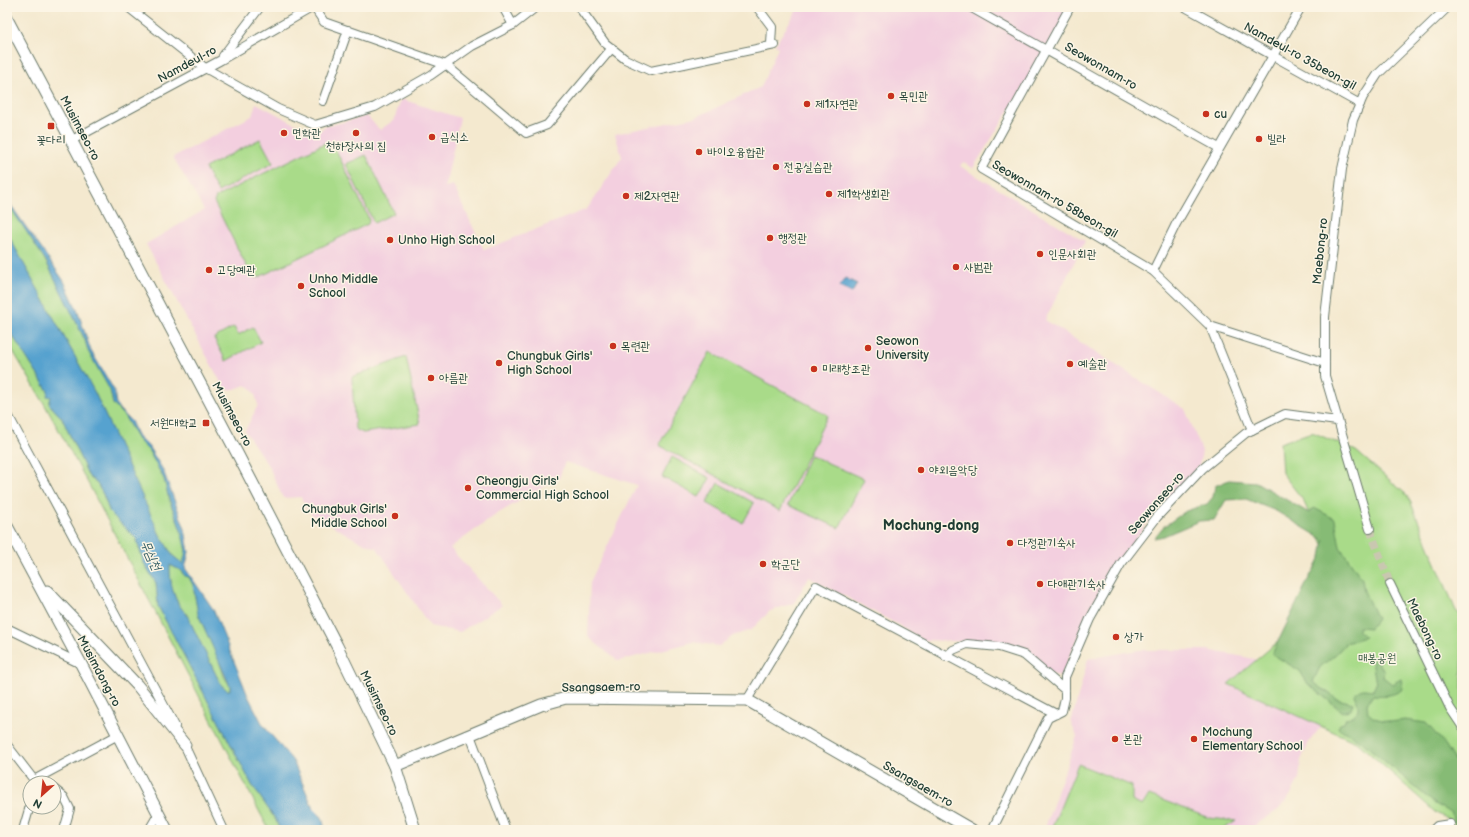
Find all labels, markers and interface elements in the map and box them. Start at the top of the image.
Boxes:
street label: Namdeul-ro 35beon-gil [1241,19,1359,94]
street label: Seowonnam-ro [1062,40,1140,93]
street label: Namdeul-ro [155,43,219,86]
place label: 목민관 [899,89,928,104]
marker: 목민관 [886,91,896,101]
street label: Musimseo-ro [56,93,103,163]
place label: 제1자연관 [815,97,859,112]
marker: 제1자연관 [802,99,812,109]
place label: cu [1214,107,1227,122]
marker: cu [1201,109,1211,119]
marker: 꽃다리 [46,121,56,131]
place label: 면학관 [292,126,321,141]
marker: 면학관 [279,128,289,138]
marker: 천하장사의 집 [351,128,361,138]
place label: 급식소 [440,130,469,145]
marker: 급식소 [427,132,437,142]
place label: 빌라 [1267,132,1287,147]
place label: 꽃다리 [37,133,65,148]
marker: 빌라 [1254,134,1264,144]
place label: 천하장사의 집 [325,139,387,154]
place label: 바이오융합관 [707,145,765,160]
marker: 바이오융합관 [694,147,704,157]
street label: Seowonnam-ro 58beon-gil [989,157,1120,242]
place label: 전공실습관 [784,160,833,175]
marker: 전공실습관 [771,162,781,172]
place label: 제1학생회관 [837,187,890,202]
place label: 제2자연관 [634,189,680,204]
marker: 제1학생회관 [824,189,834,199]
marker: 제2자연관 [621,191,631,201]
street label: Maebong-ro [1310,217,1331,285]
place label: 행정관 [778,231,807,246]
place label: Unho High School [398,233,495,248]
marker: 행정관 [765,233,775,243]
marker: Unho High School [385,235,395,245]
place label: 인문사회관 [1048,247,1097,262]
marker: 인문사회관 [1035,249,1045,259]
place label: 사범관 [964,260,993,275]
marker: 사범관 [951,262,961,272]
place label: 고당예관 [217,263,256,278]
marker: 고당예관 [204,265,214,275]
place label: Unho Middle School [309,272,378,301]
marker: Unho Middle School [296,281,306,291]
place label: Seowon University [876,334,929,363]
place label: 목련관 [621,339,650,354]
marker: 목련관 [608,341,618,351]
marker: Seowon University [863,343,873,353]
place label: Chungbuk Girls' High School [507,349,593,378]
place label: 예술관 [1078,357,1107,372]
marker: Chungbuk Girls' High School [494,358,504,368]
marker: 예술관 [1065,359,1075,369]
place label: 미래창조관 [822,362,871,377]
marker: 미래창조관 [809,364,819,374]
place label: 아름관 [439,371,468,386]
marker: 아름관 [426,373,436,383]
street label: Musimseo-ro [208,379,255,449]
place label: 서원대학교 [150,416,198,431]
marker: 서원대학교 [201,418,211,428]
place label: 야외음악당 [929,463,978,478]
marker: 야외음악당 [916,465,926,475]
street label: Seowonseo-ro [1125,469,1188,538]
place label: Cheongju Girls' Commercial High School [476,474,609,503]
marker: Cheongju Girls' Commercial High School [463,483,473,493]
place label: Chungbuk Girls' Middle School [302,502,387,531]
marker: Chungbuk Girls' Middle School [390,511,400,521]
district label: Mochung-dong [883,517,979,534]
place label: 다정관기숙사 [1018,536,1076,551]
water label: 무심천 [137,538,165,574]
marker: 다정관기숙사 [1005,538,1015,548]
place label: 학군단 [771,557,800,572]
marker: 학군단 [758,559,768,569]
place label: 다애관기숙사 [1048,577,1106,592]
marker: 다애관기숙사 [1035,579,1045,589]
street label: Maebong-ro [1403,596,1446,663]
place label: 상가 [1124,630,1144,645]
marker: 상가 [1111,632,1121,642]
street label: Musimdong-ro [74,633,124,710]
park label: 매봉공원 [1358,651,1396,666]
street label: Musimseo-ro [356,668,401,739]
street label: Ssangsaem-ro [562,679,641,696]
place label: Mochung Elementary School [1202,725,1303,754]
place label: 본관 [1123,732,1143,747]
marker: 본관 [1110,734,1120,744]
marker: Mochung Elementary School [1189,734,1199,744]
street label: Ssangsaem-ro [880,758,956,811]
north arrow [22,775,62,815]
text: N [31,796,44,811]

